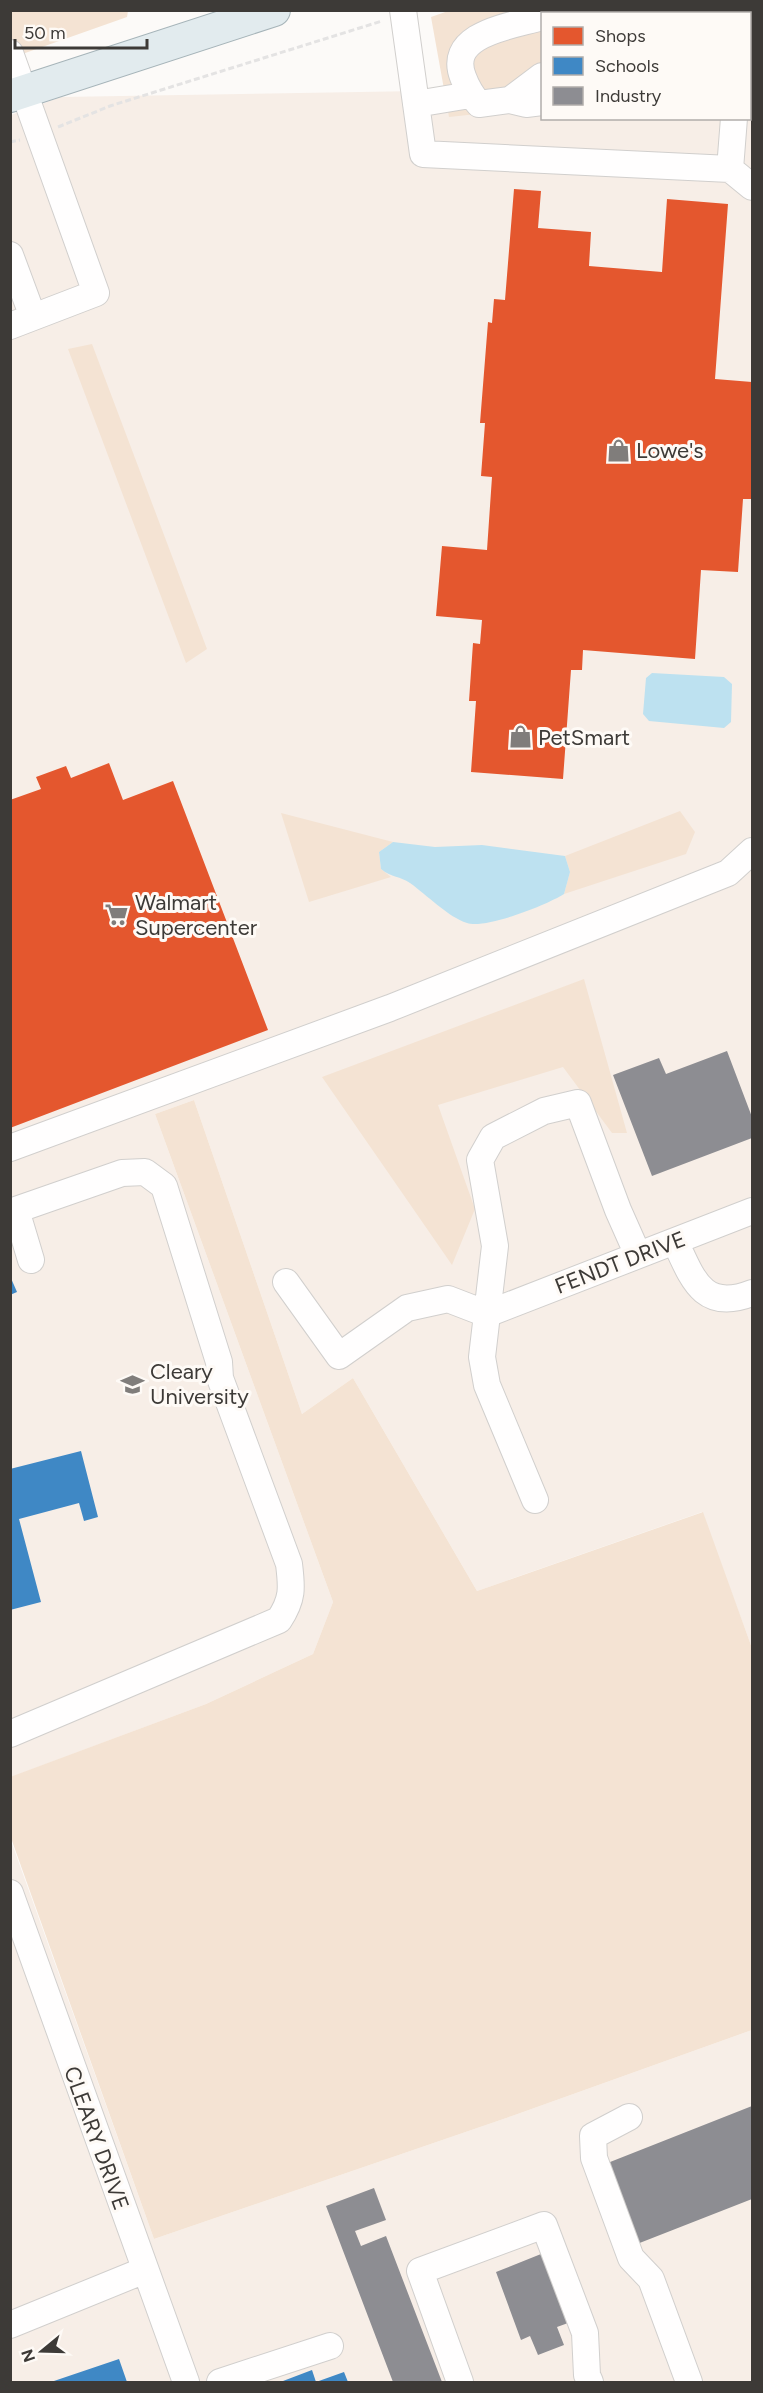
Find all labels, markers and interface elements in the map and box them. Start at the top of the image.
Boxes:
scale bar [15,12,147,50]
legend [541,12,751,120]
text: 50 m [24,22,66,44]
text: Shops [595,25,646,47]
text: Schools [595,55,659,77]
text: Industry [595,85,662,107]
shop icon: Lowe's [605,437,631,463]
place label: Lowe's [636,437,704,464]
shop icon: PetSmart [507,724,533,750]
place label: PetSmart [538,724,630,751]
place label: Walmart Supercenter [135,889,258,941]
supermarket icon: Walmart Supercenter [104,902,130,928]
street label: FENDT DRIVE [551,1225,689,1300]
place label: Cleary University [150,1358,249,1410]
school or university icon: Cleary University [119,1371,145,1397]
street label: CLEARY DRIVE [58,2063,135,2214]
north arrow [12,2321,72,2381]
text: N [17,2347,39,2365]

